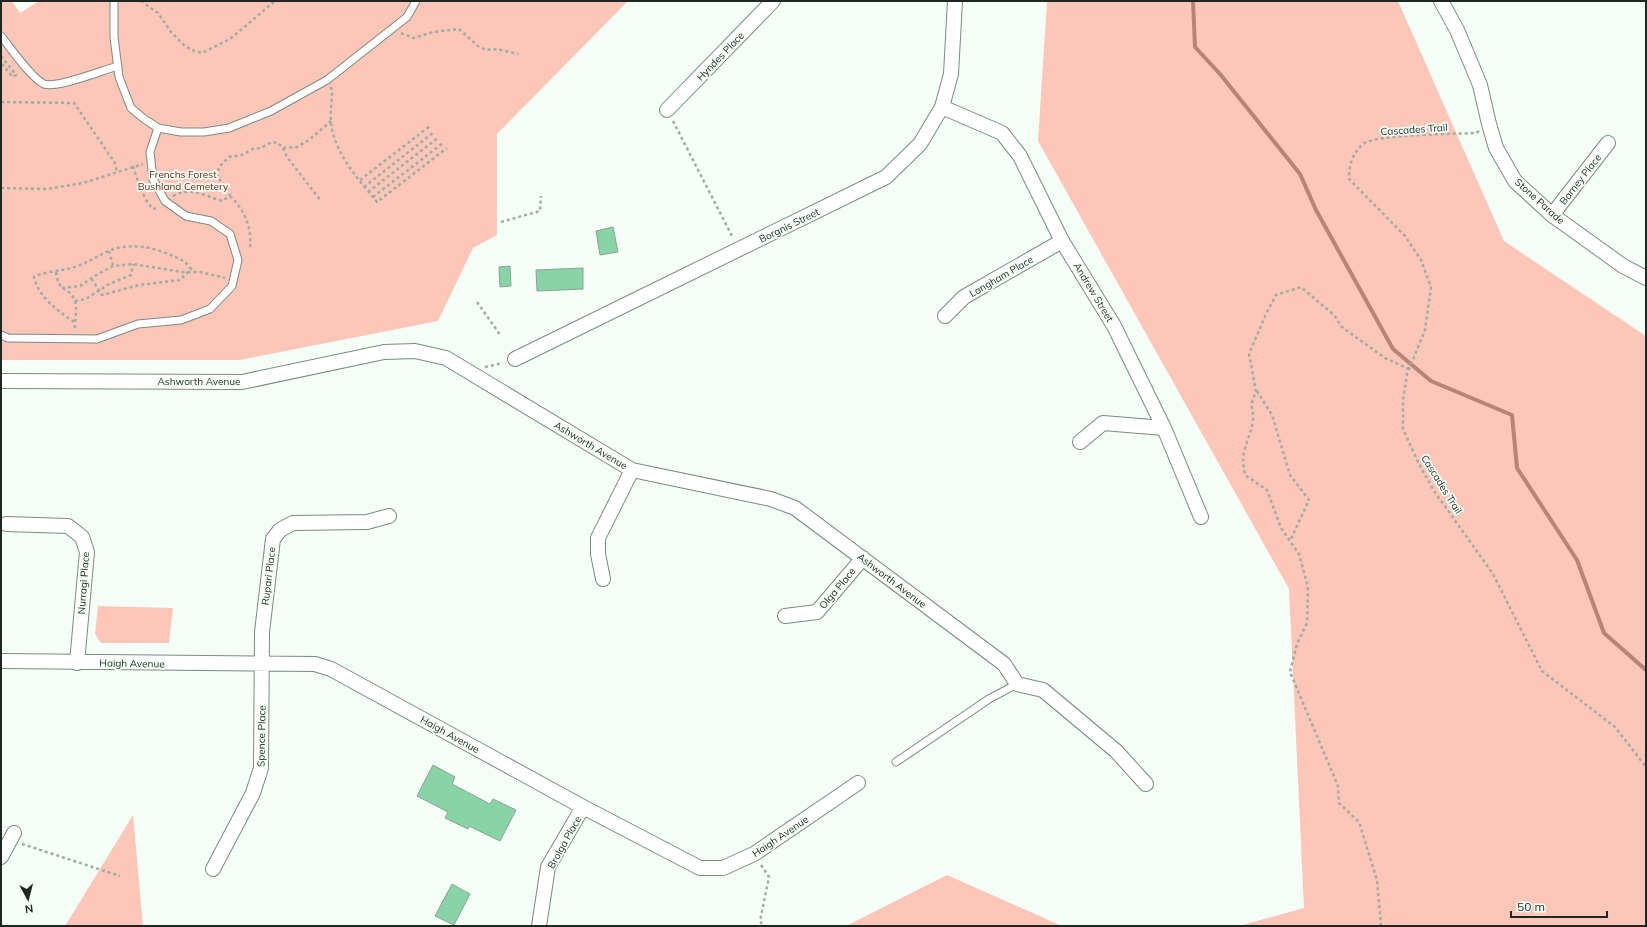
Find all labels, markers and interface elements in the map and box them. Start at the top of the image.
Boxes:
street label: Hyndes Place [694,29,747,84]
street label: Cascades Trail [1380,121,1448,138]
street label: Barney Place [1557,151,1604,207]
park label: Frenchs Forest Bushland Cemetery [138,168,229,193]
street label: Stone Parade [1512,176,1567,227]
street label: Borgnis Street [757,205,822,246]
street label: Langham Place [967,253,1036,300]
street label: Andrew Street [1071,260,1117,325]
street label: Ashworth Avenue [157,375,241,388]
street label: Ashworth Avenue [552,418,630,472]
street label: Cascades Trail [1418,452,1465,516]
street label: Rupari Place [258,546,279,606]
street label: Ashworth Avenue [855,550,929,611]
street label: Nurragi Place [75,551,92,615]
street label: Olga Place [816,565,858,612]
street label: Haigh Avenue [99,656,165,671]
street label: Spence Place [254,705,269,767]
street label: Haigh Avenue [418,713,481,756]
street label: Haigh Avenue [750,813,811,860]
street label: Brolga Place [545,814,584,871]
north arrow [8,879,48,919]
scale bar [1511,893,1607,919]
text: 50 m [1517,899,1545,914]
text: N [24,901,34,916]

